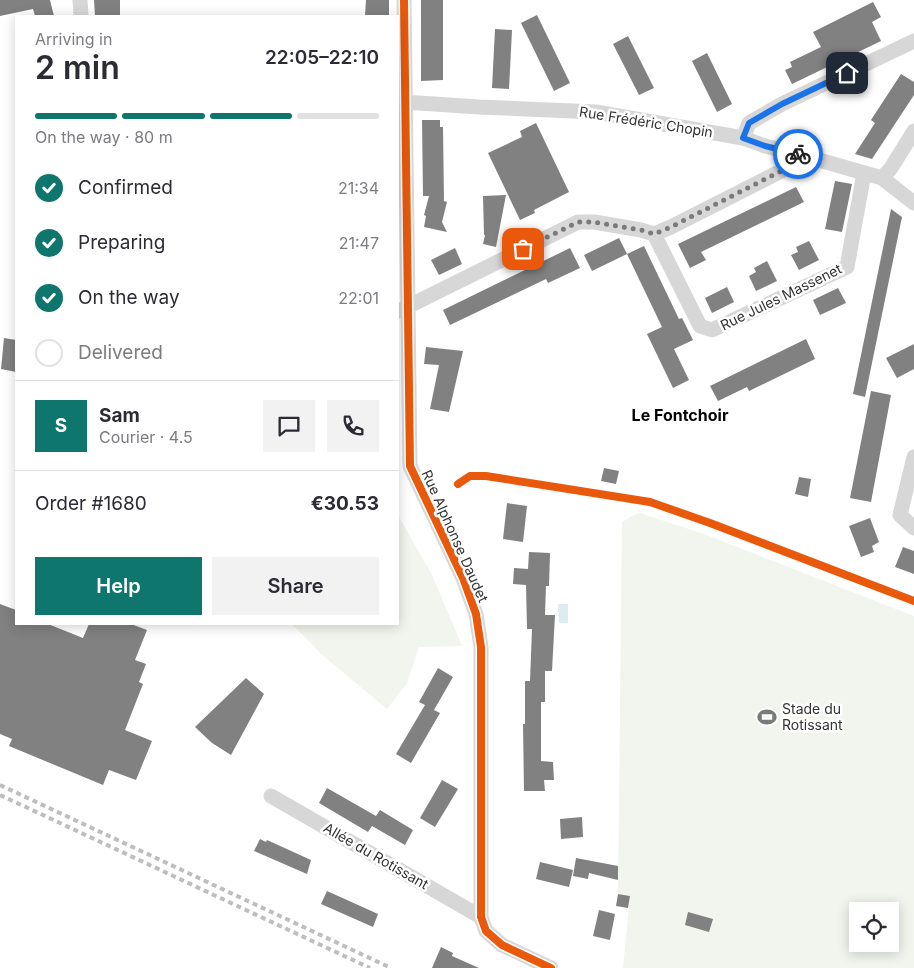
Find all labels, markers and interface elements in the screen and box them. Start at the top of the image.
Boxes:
text: Arriving in [35,29,112,49]
text: 22:05–22:10 [265,46,379,69]
text: 2 min [35,48,120,87]
pin [826,52,868,94]
icon: home [833,59,861,87]
street label: Rue Frédéric Chopin [578,103,714,140]
text: On the way · 80 m [35,127,173,147]
courier [773,129,823,179]
icon: bike [784,140,812,168]
icon: check [35,174,63,202]
text: Confirmed [78,176,173,199]
text: 21:34 [338,178,379,198]
pin [502,228,544,270]
icon: check [35,229,63,257]
text: Preparing [78,231,165,254]
text: 21:47 [339,233,379,253]
icon: bag [509,235,537,263]
street label: Rue Jules Massenet [717,260,845,333]
icon: check [35,284,63,312]
text: On the way [78,286,180,309]
text: 22:01 [338,288,379,308]
text: Delivered [78,341,163,364]
button: chat [263,400,315,452]
button: phone [327,400,379,452]
text: Sam [99,404,140,427]
district label: Le Fontchoir [632,405,729,425]
text: S [55,414,67,437]
text: Courier · 4.5 [99,427,193,447]
street label: Rue Alphonse Daudet [419,467,492,605]
text: Order #1680 [35,492,147,515]
text: €30.53 [311,492,379,515]
button: Help [35,557,202,615]
button: Share [212,557,379,615]
place label: Stade du Rotissant [782,700,843,733]
sports icon: Stade du Rotissant [756,706,778,728]
street label: Allée du Rotissant [321,819,432,893]
map controls [849,902,899,952]
button: locate [849,902,899,952]

